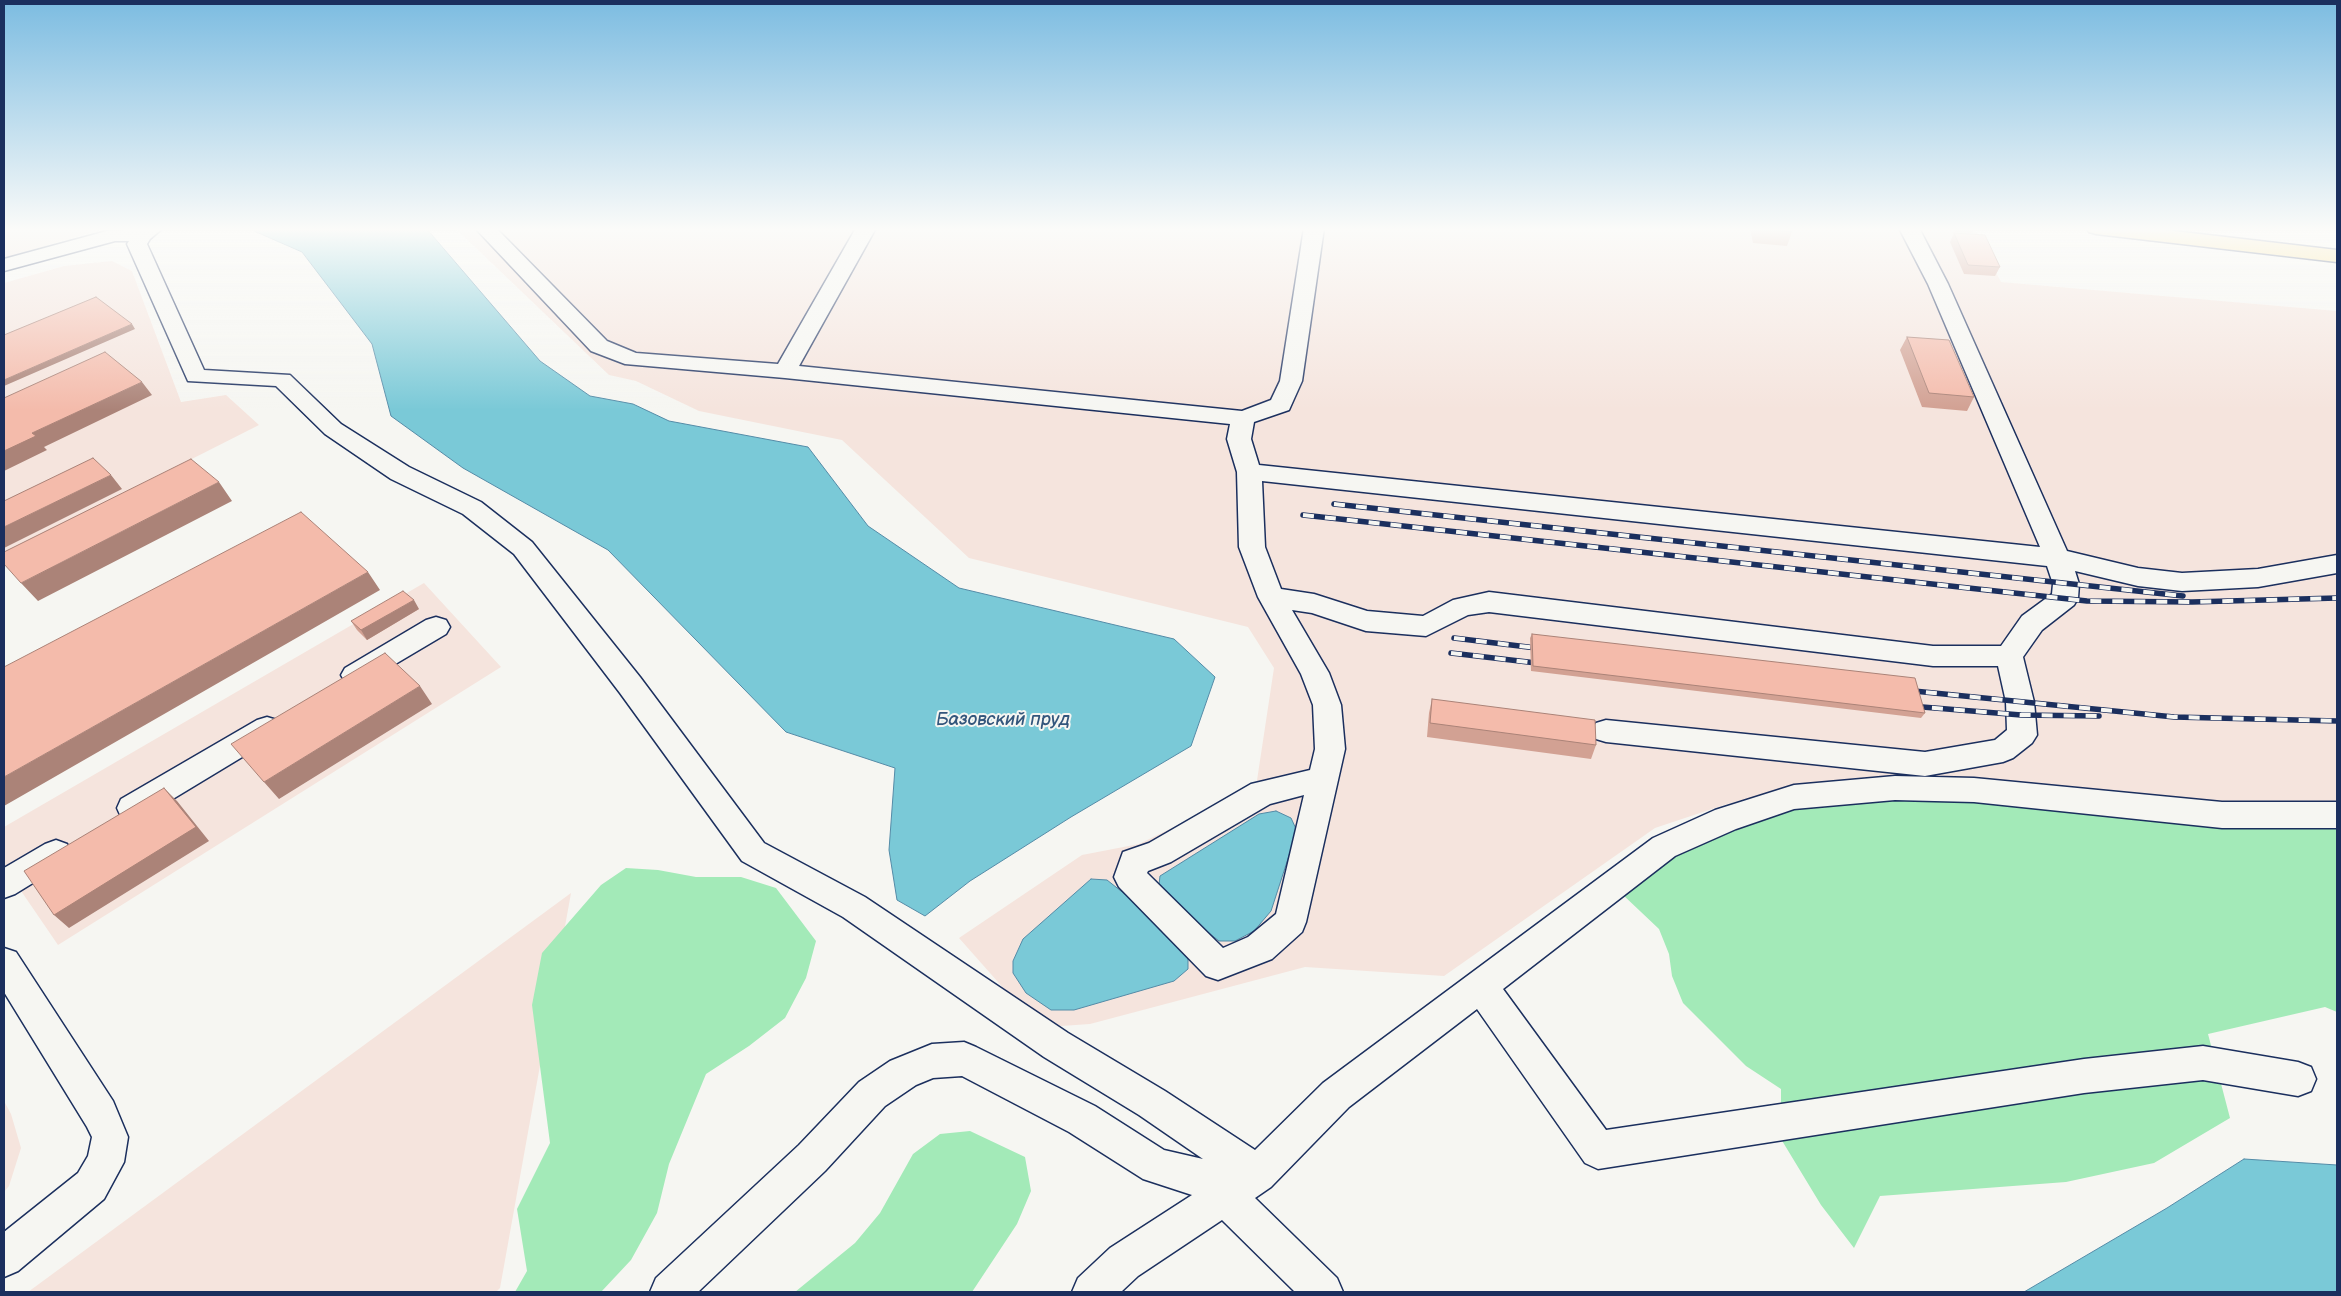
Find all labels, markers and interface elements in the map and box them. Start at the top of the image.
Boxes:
water label: Базовский пруд [936,709,1070,731]

